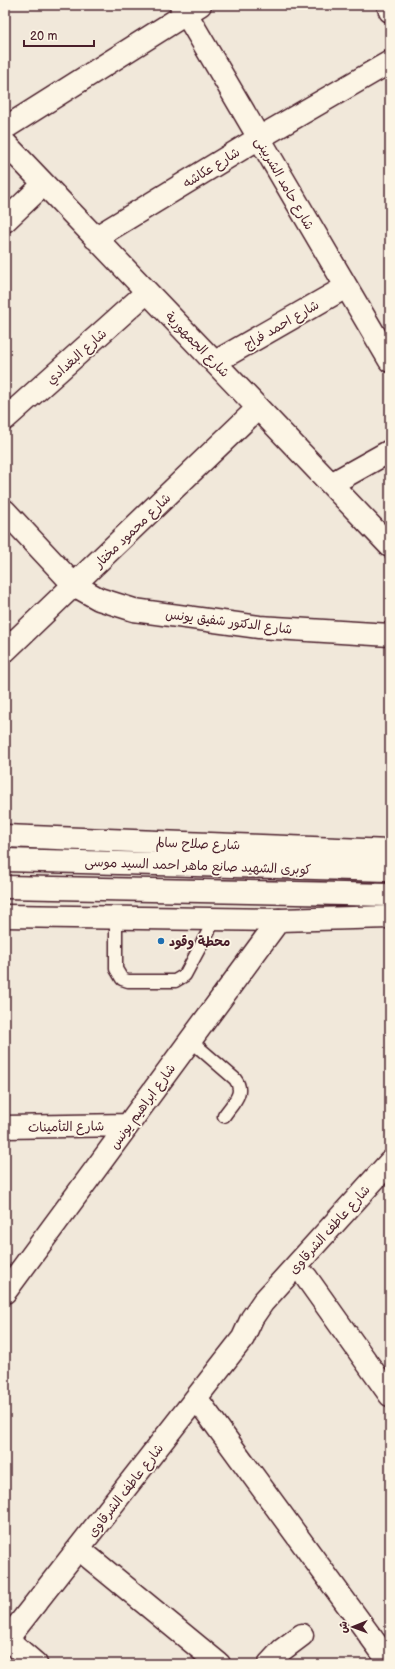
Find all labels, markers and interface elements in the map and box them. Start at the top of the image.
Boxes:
scale bar [24,22,94,48]
text: 20 m [30,29,57,44]
street label: شارع حامد الشربينى [250,134,317,233]
street label: شارع عكاشه [180,144,243,192]
street label: شارع احمد فراج [241,297,323,354]
street label: شارع الجمهورية [161,309,233,382]
street label: شارع البغدادي [43,326,111,389]
street label: شارع محمود مختار [90,490,175,573]
street label: شارع الدكتور شفيق يونس [165,606,293,639]
street label: شارع صلاح سالم [155,835,241,855]
street label: كوبرى الشهيد صانع ماهر احمد السيد موسى [84,854,312,880]
place label: محطة وقود [169,934,230,950]
marker: محطة وقود [156,936,166,946]
street label: شارع ابراهيم يونس [107,1061,181,1153]
street label: شارع التأمينات [28,1118,104,1137]
street label: شارع عاطف الشرقاوى [286,1182,375,1278]
street label: شارع عاطف الشرقاوى [84,1441,168,1541]
north arrow [333,1607,373,1647]
text: ش [337,1621,350,1633]

